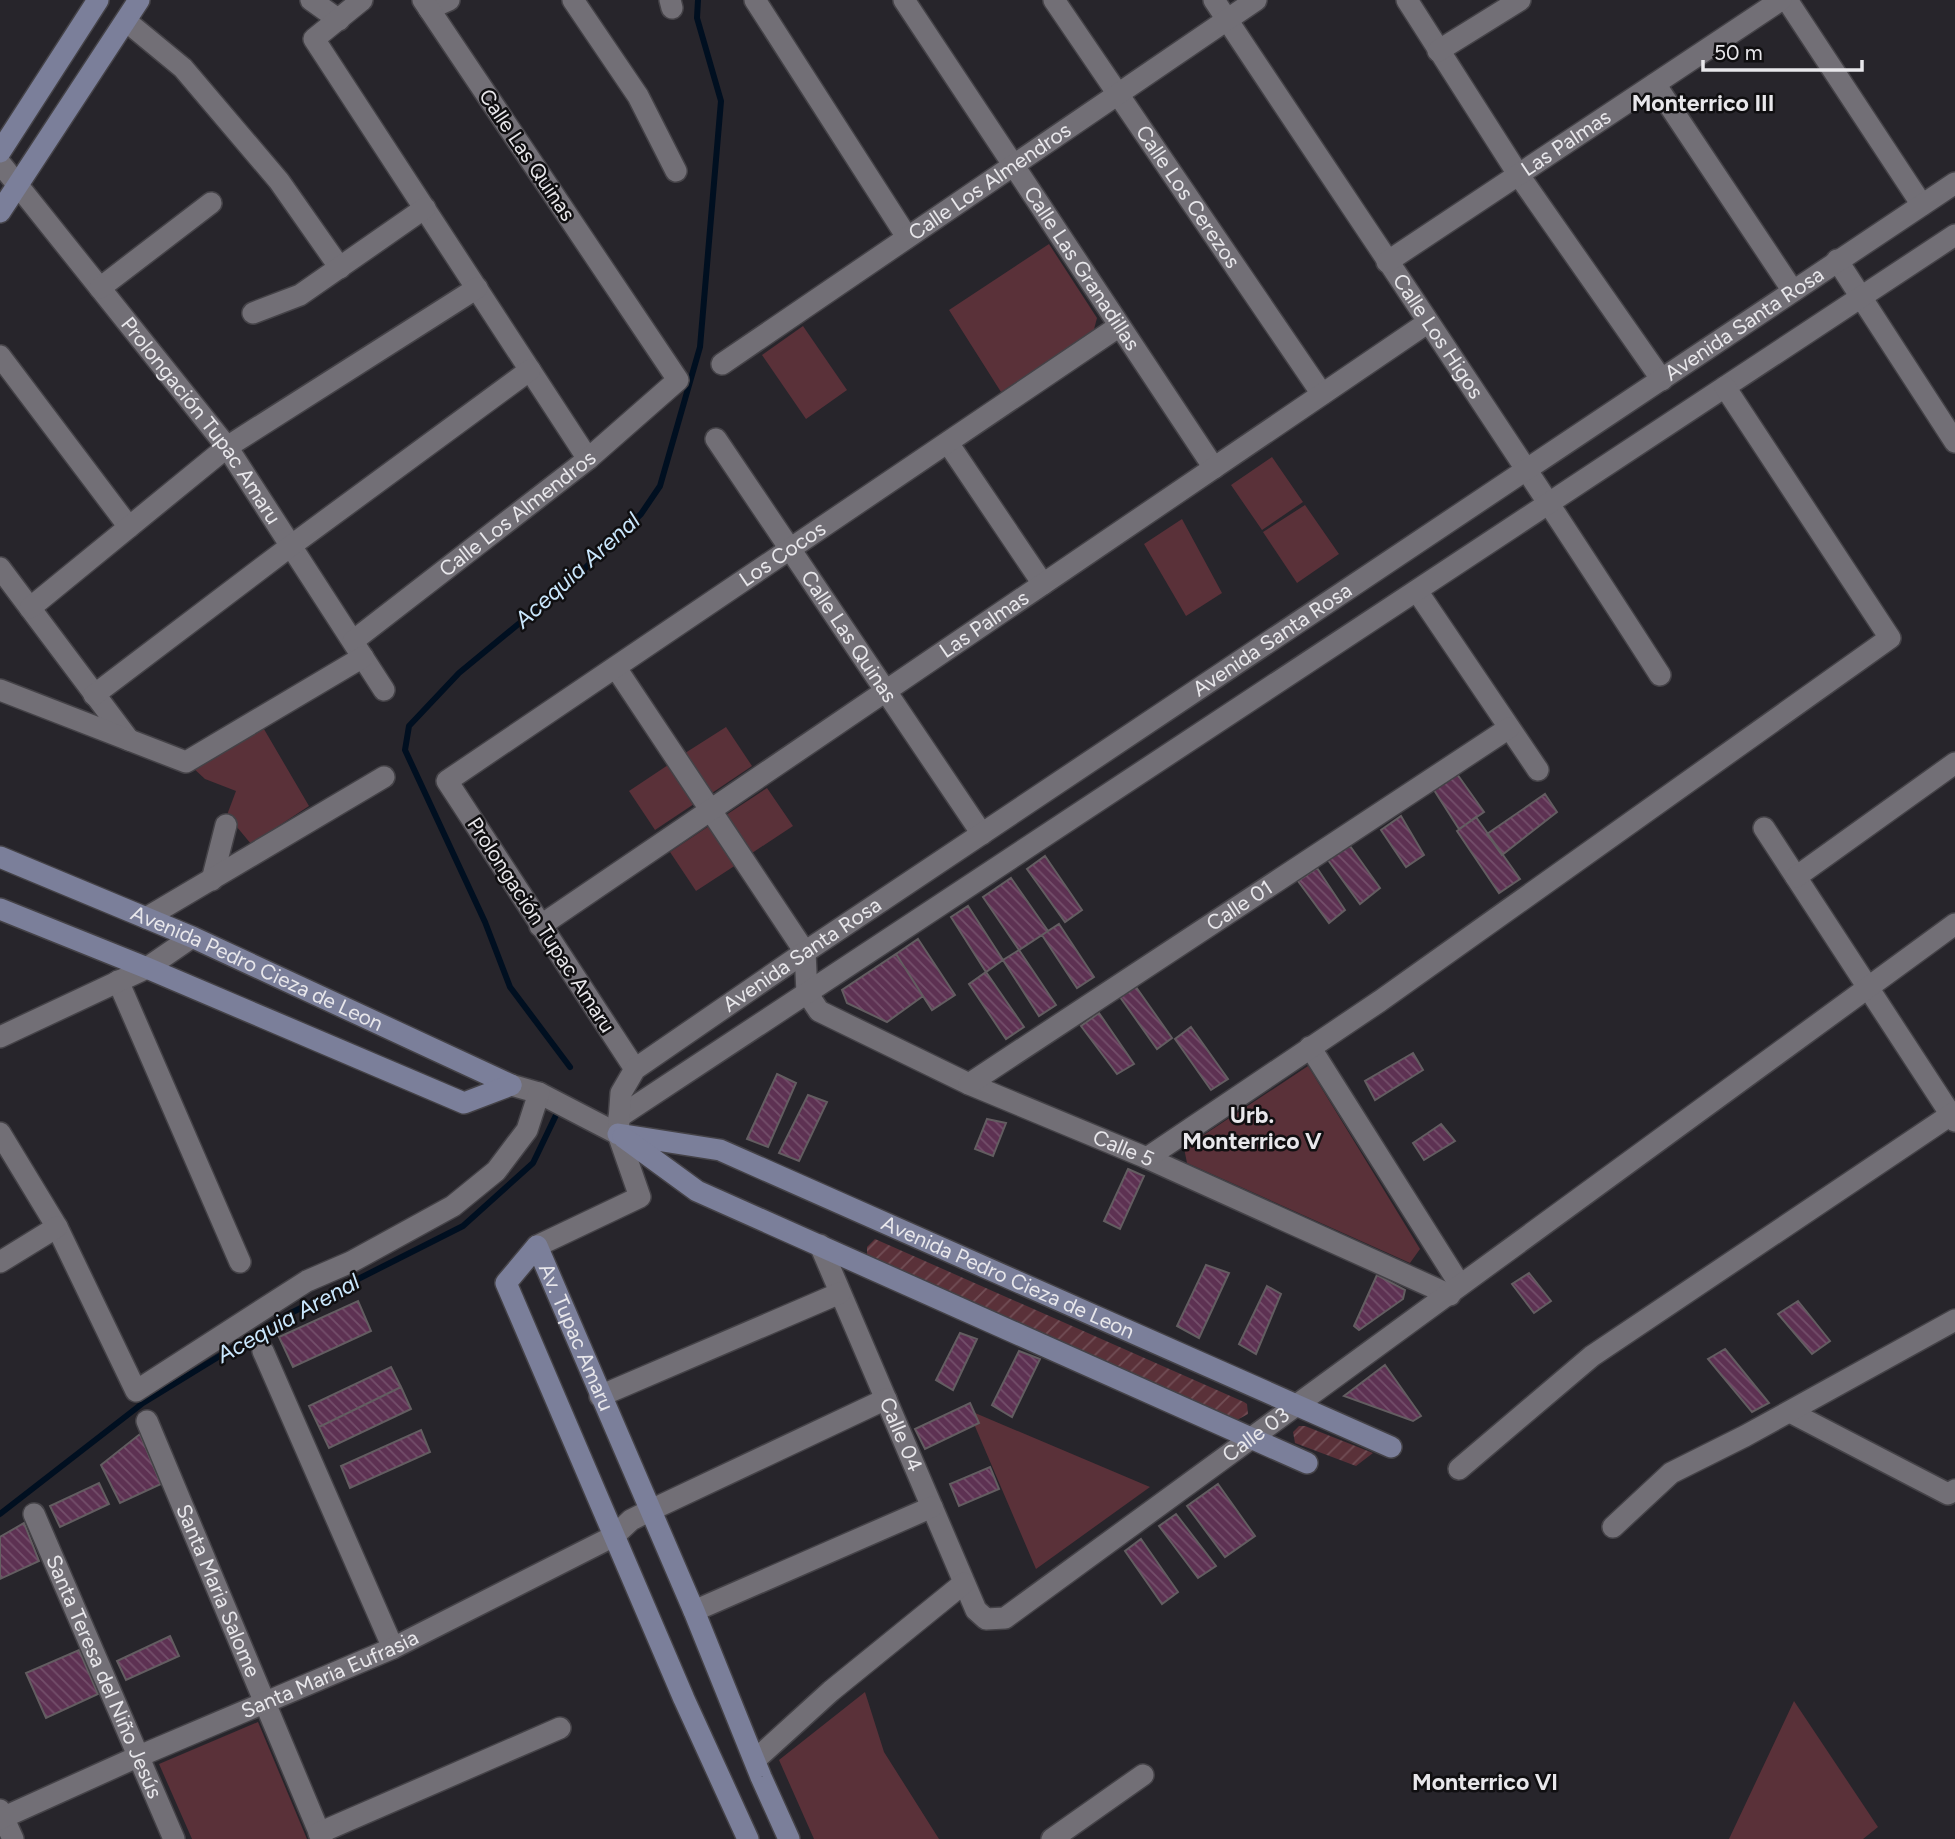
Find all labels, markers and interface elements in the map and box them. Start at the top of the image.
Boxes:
scale bar [1703,28,1862,72]
text: 50 m [1714,40,1763,65]
street label: Calle Las Quinas [474,84,581,225]
district label: Monterrico III [1632,89,1774,117]
street label: Las Palmas [1516,104,1615,181]
street label: Calle Los Almendros [903,117,1075,245]
street label: Calle Los Cerezos [1131,120,1246,273]
street label: Calle Las Granadillas [1019,181,1146,355]
street label: Avenida Santa Rosa [1660,261,1828,386]
street label: Calle Los Higos [1388,269,1489,403]
street label: Prolongación Tupac Amaru [116,312,286,529]
street label: Calle Los Almendros [434,445,601,582]
water label: Acequia Arenal [508,506,646,634]
street label: Los Cocos [734,516,830,592]
street label: Calle Las Quinas [796,565,903,707]
street label: Avenida Santa Rosa [1188,577,1356,701]
street label: Las Palmas [934,585,1033,663]
street label: Prolongación Tupac Amaru [462,812,620,1037]
street label: Calle 01 [1201,874,1277,936]
street label: Avenida Santa Rosa [718,892,886,1017]
street label: Avenida Pedro Cieza de Leon [127,900,387,1036]
district label: Urb. Monterrico V [1182,1101,1322,1155]
street label: Calle 5 [1089,1124,1158,1172]
street label: Avenida Pedro Cieza de Leon [878,1210,1138,1344]
street label: Av. Tupac Amaru [534,1259,619,1415]
water label: Acequia Arenal [211,1267,365,1369]
street label: Calle 04 [875,1393,928,1475]
street label: Calle 03 [1217,1402,1294,1467]
street label: Santa Maria Salome [171,1500,266,1681]
street label: Santa Teresa del Niño Jesús [41,1551,168,1802]
street label: Santa Maria Eufrasia [237,1624,422,1723]
district label: Monterrico VI [1412,1768,1558,1796]

